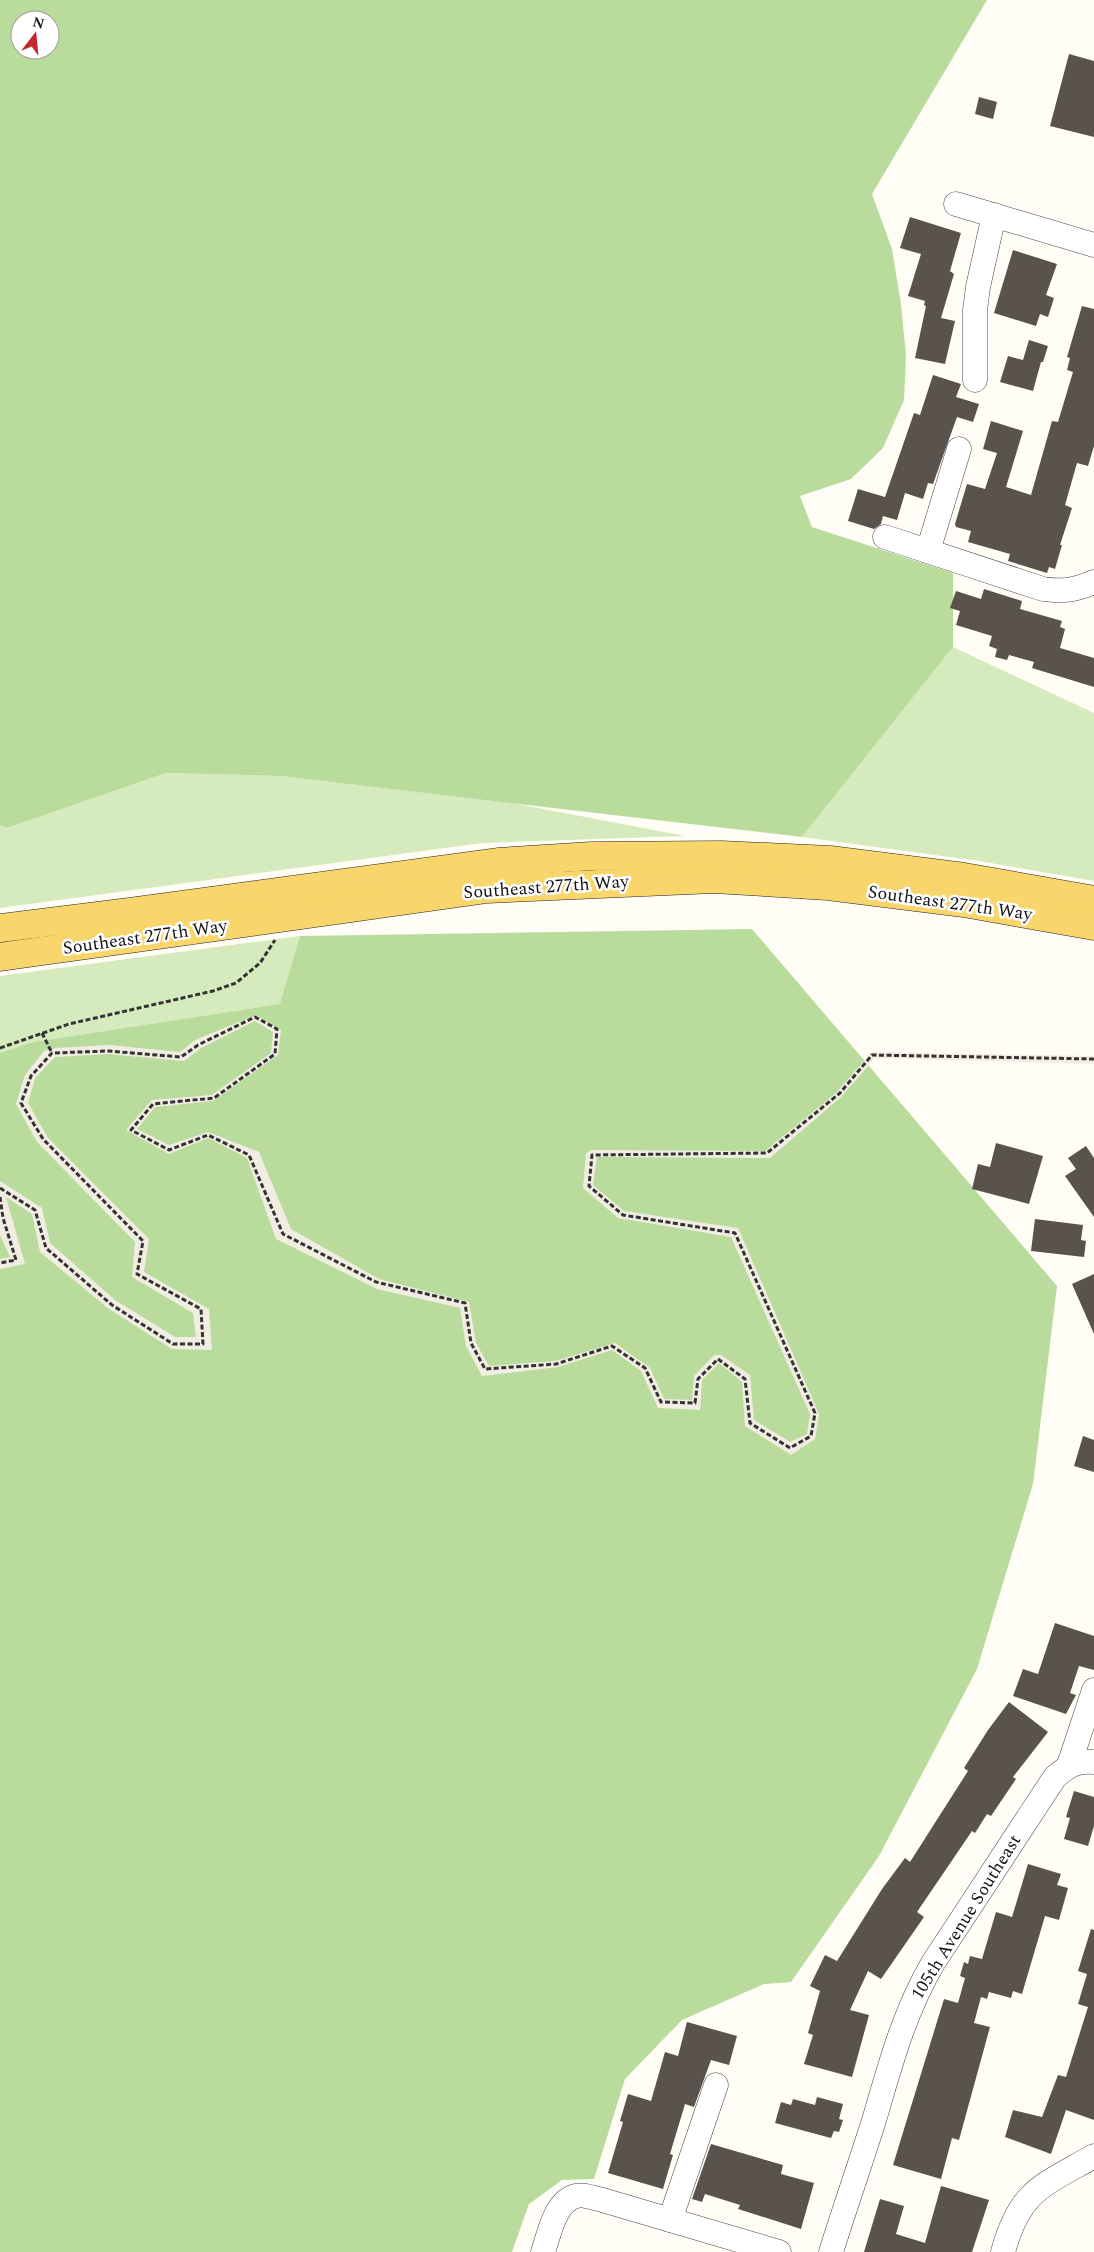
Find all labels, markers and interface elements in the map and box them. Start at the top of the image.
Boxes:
north arrow [10,10,60,60]
text: N [30,11,47,35]
street label: Southeast 277th Way [462,868,631,906]
street label: Southeast 277th Way [866,878,1035,928]
street label: Southeast 277th Way [61,912,230,962]
street label: 105th Avenue Southeast [904,1829,1028,2005]

